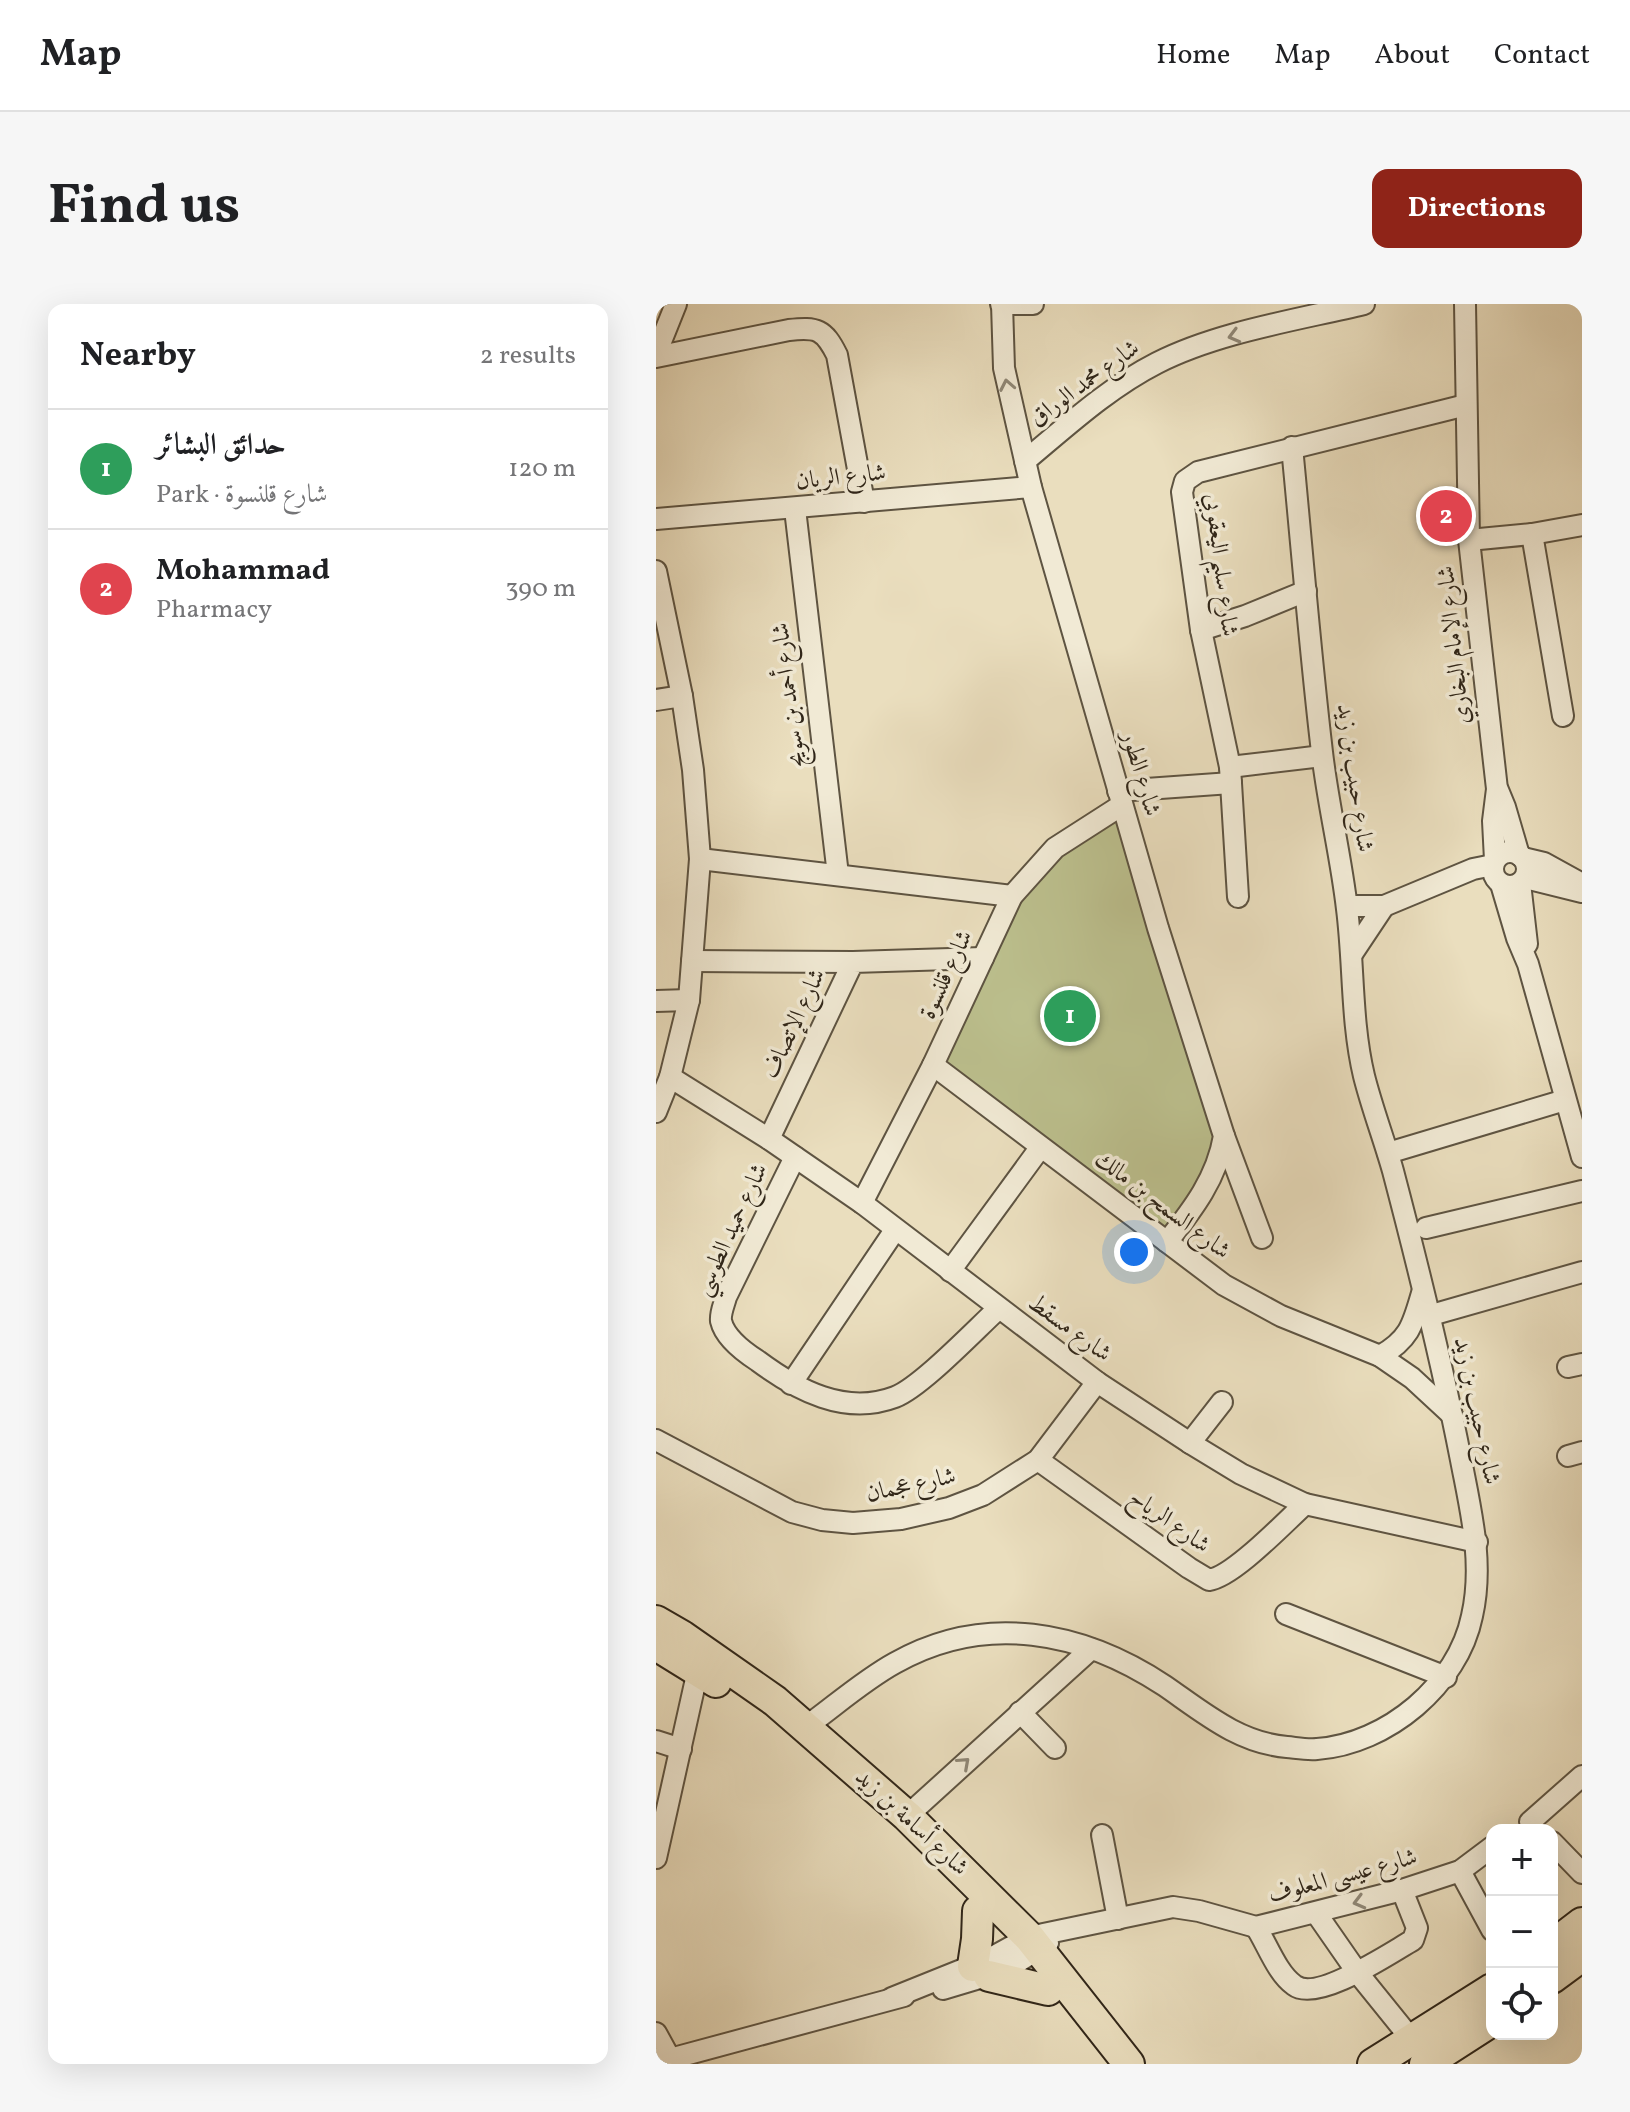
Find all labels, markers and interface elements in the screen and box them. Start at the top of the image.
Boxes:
text: Map [40,29,121,82]
text: Home [1156,36,1230,75]
text: Map [1274,36,1330,75]
text: About [1374,36,1450,75]
text: Contact [1494,36,1590,75]
text: Find us [48,169,240,247]
button: Directions [1372,169,1582,248]
one-way arrow [1227,327,1241,344]
street label: شارع محمد الوراق [1023,332,1148,436]
text: Nearby [80,333,196,380]
text: 2 results [480,338,576,374]
one-way arrow [1000,379,1017,392]
text: حدائق البشائر [156,425,286,467]
text: 1 [101,451,111,487]
text: 120 m [508,451,576,487]
street label: شارع الريان [794,456,888,501]
text: Park · شارع قلنسوة [156,477,327,513]
pin: 2 [1420,486,1472,546]
street label: شارع سليم اليعقوبي [1189,491,1246,639]
text: Mohammad [156,550,330,592]
street label: شارع الإمام البخاري [1430,564,1482,726]
text: 2 [99,571,113,607]
text: 390 m [505,571,576,607]
text: Pharmacy [156,592,272,628]
street label: شارع أحمد بن سويج [762,620,817,770]
street label: شارع حبيب بن زيد [1326,701,1381,855]
street label: شارع الطور [1110,726,1168,821]
street label: شارع قلنسوة [912,925,983,1026]
street label: شارع الإتصاف [755,963,836,1085]
pin: 1 [1044,986,1096,1046]
street label: شارع السمح بن مالك [1086,1144,1237,1270]
street label: شارع حميد الطوسي [686,1158,780,1303]
your location [1114,1232,1154,1272]
street label: شارع مسقط [1019,1287,1118,1372]
street label: شارع حبيب بن زيد [1443,1334,1508,1488]
street label: شارع عجمان [863,1460,959,1513]
street label: شارع الرياح [1120,1481,1217,1564]
one-way arrow [955,1759,970,1773]
street label: شارع أسامة بن زيد [846,1760,977,1885]
map controls [1486,1824,1558,2040]
button: + [1486,1824,1558,1896]
street label: شارع عيسى المعلوف [1265,1841,1422,1914]
one-way arrow [1352,1892,1366,1909]
button: − [1486,1896,1558,1968]
button: locate [1486,1968,1558,2040]

